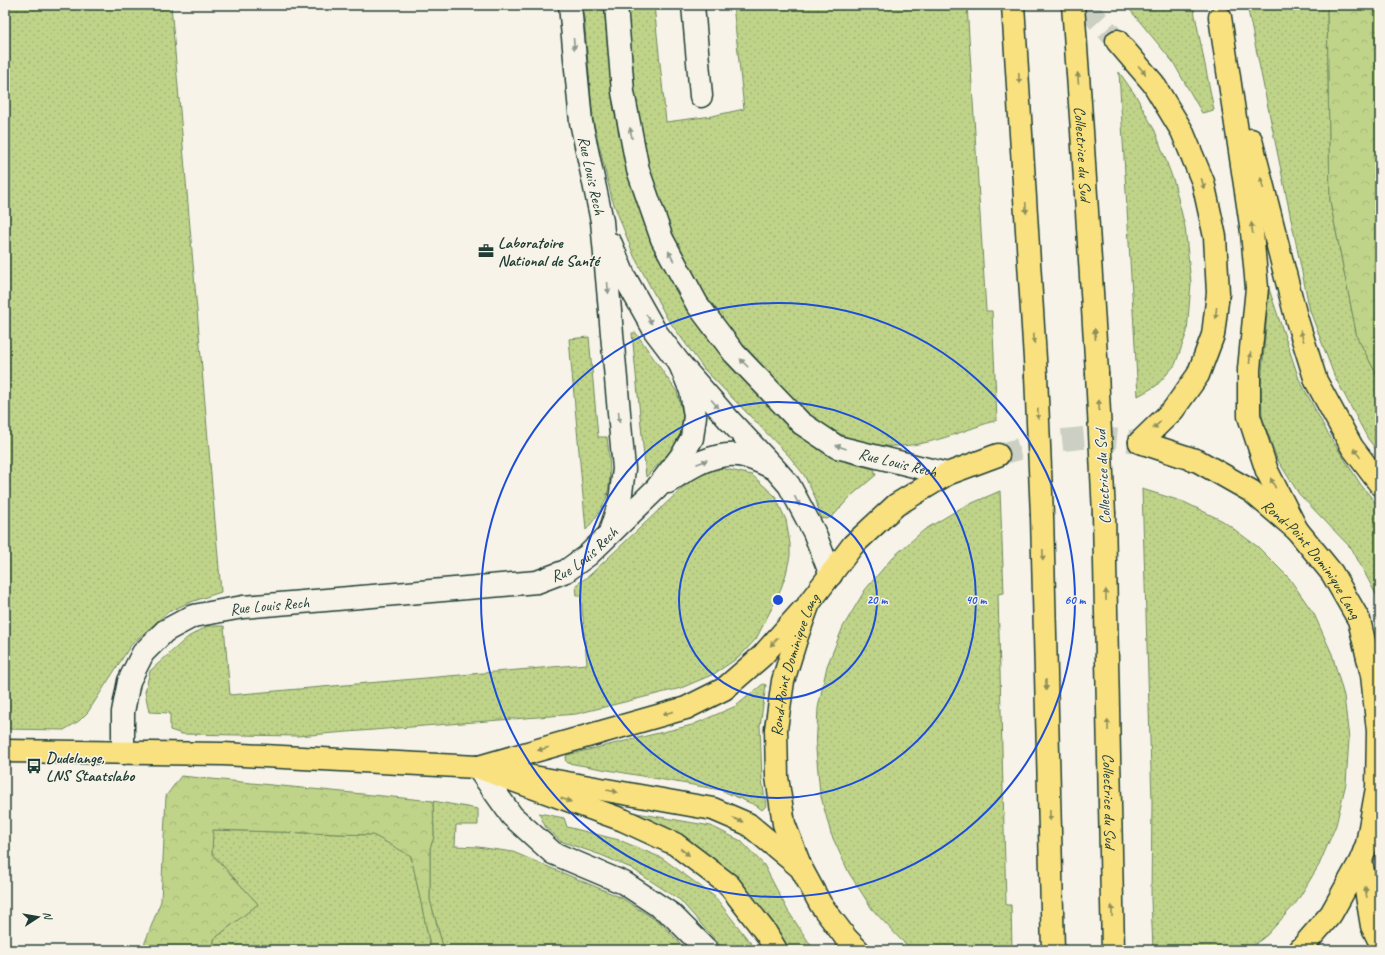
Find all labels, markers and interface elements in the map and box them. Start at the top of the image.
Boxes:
one-way arrow [570,38,577,50]
one-way arrow [1138,65,1147,76]
one-way arrow [1015,72,1022,84]
one-way arrow [1075,72,1082,84]
street label: Collectrice du Sud [1069,106,1095,204]
one-way arrow [628,127,634,139]
street label: Rue Louis Rech [573,134,610,217]
one-way arrow [1259,177,1265,189]
one-way arrow [1200,179,1206,191]
one-way arrow [1023,202,1030,214]
one-way arrow [1248,222,1255,234]
place label: Laboratoire National de Santé [498,233,601,271]
office icon: Laboratoire National de Santé [477,242,495,260]
one-way arrow [668,250,674,262]
one-way arrow [604,282,611,294]
one-way arrow [1212,307,1219,319]
one-way arrow [645,313,652,325]
one-way arrow [1091,328,1098,340]
one-way arrow [1299,330,1305,342]
one-way arrow [1031,332,1038,344]
one-way arrow [1247,351,1254,364]
one-way arrow [739,358,748,368]
one-way arrow [710,398,719,409]
one-way arrow [1095,399,1102,411]
one-way arrow [1035,408,1041,421]
one-way arrow [616,411,622,423]
one-way arrow [1152,420,1162,430]
street label: Collectrice du Sud [1090,426,1115,525]
one-way arrow [835,444,847,450]
street label: Rue Louis Rech [857,444,940,482]
one-way arrow [1353,448,1361,458]
one-way arrow [696,459,708,465]
one-way arrow [1270,477,1276,489]
one-way arrow [794,495,800,507]
street label: Rond-Point Dominique Lang [1257,495,1366,624]
street label: Rue Louis Rech [548,522,623,587]
one-way arrow [1040,549,1046,562]
street label: Rond-Point Dominique Lang [767,588,825,737]
one-way arrow [1103,588,1109,601]
street label: Rue Louis Rech [228,592,311,620]
text: 20 m [867,592,888,608]
text: 40 m [966,592,987,608]
text: 60 m [1065,592,1087,608]
centre of rings [771,593,785,607]
one-way arrow [769,637,779,647]
one-way arrow [1043,679,1050,691]
one-way arrow [662,710,674,716]
one-way arrow [1105,718,1111,731]
one-way arrow [537,746,549,752]
place label: Dudelange, LNS Staatslabo [46,748,135,786]
street label: Collectrice du Sud [1098,753,1120,851]
bus stop icon: Dudelange, LNS Staatslabo [25,757,43,775]
one-way arrow [606,788,618,794]
one-way arrow [561,797,573,803]
one-way arrow [1046,809,1053,821]
one-way arrow [732,817,744,823]
one-way arrow [679,847,690,856]
one-way arrow [1363,885,1369,898]
north arrow [18,897,58,937]
one-way arrow [1109,904,1115,917]
text: N [40,910,56,922]

